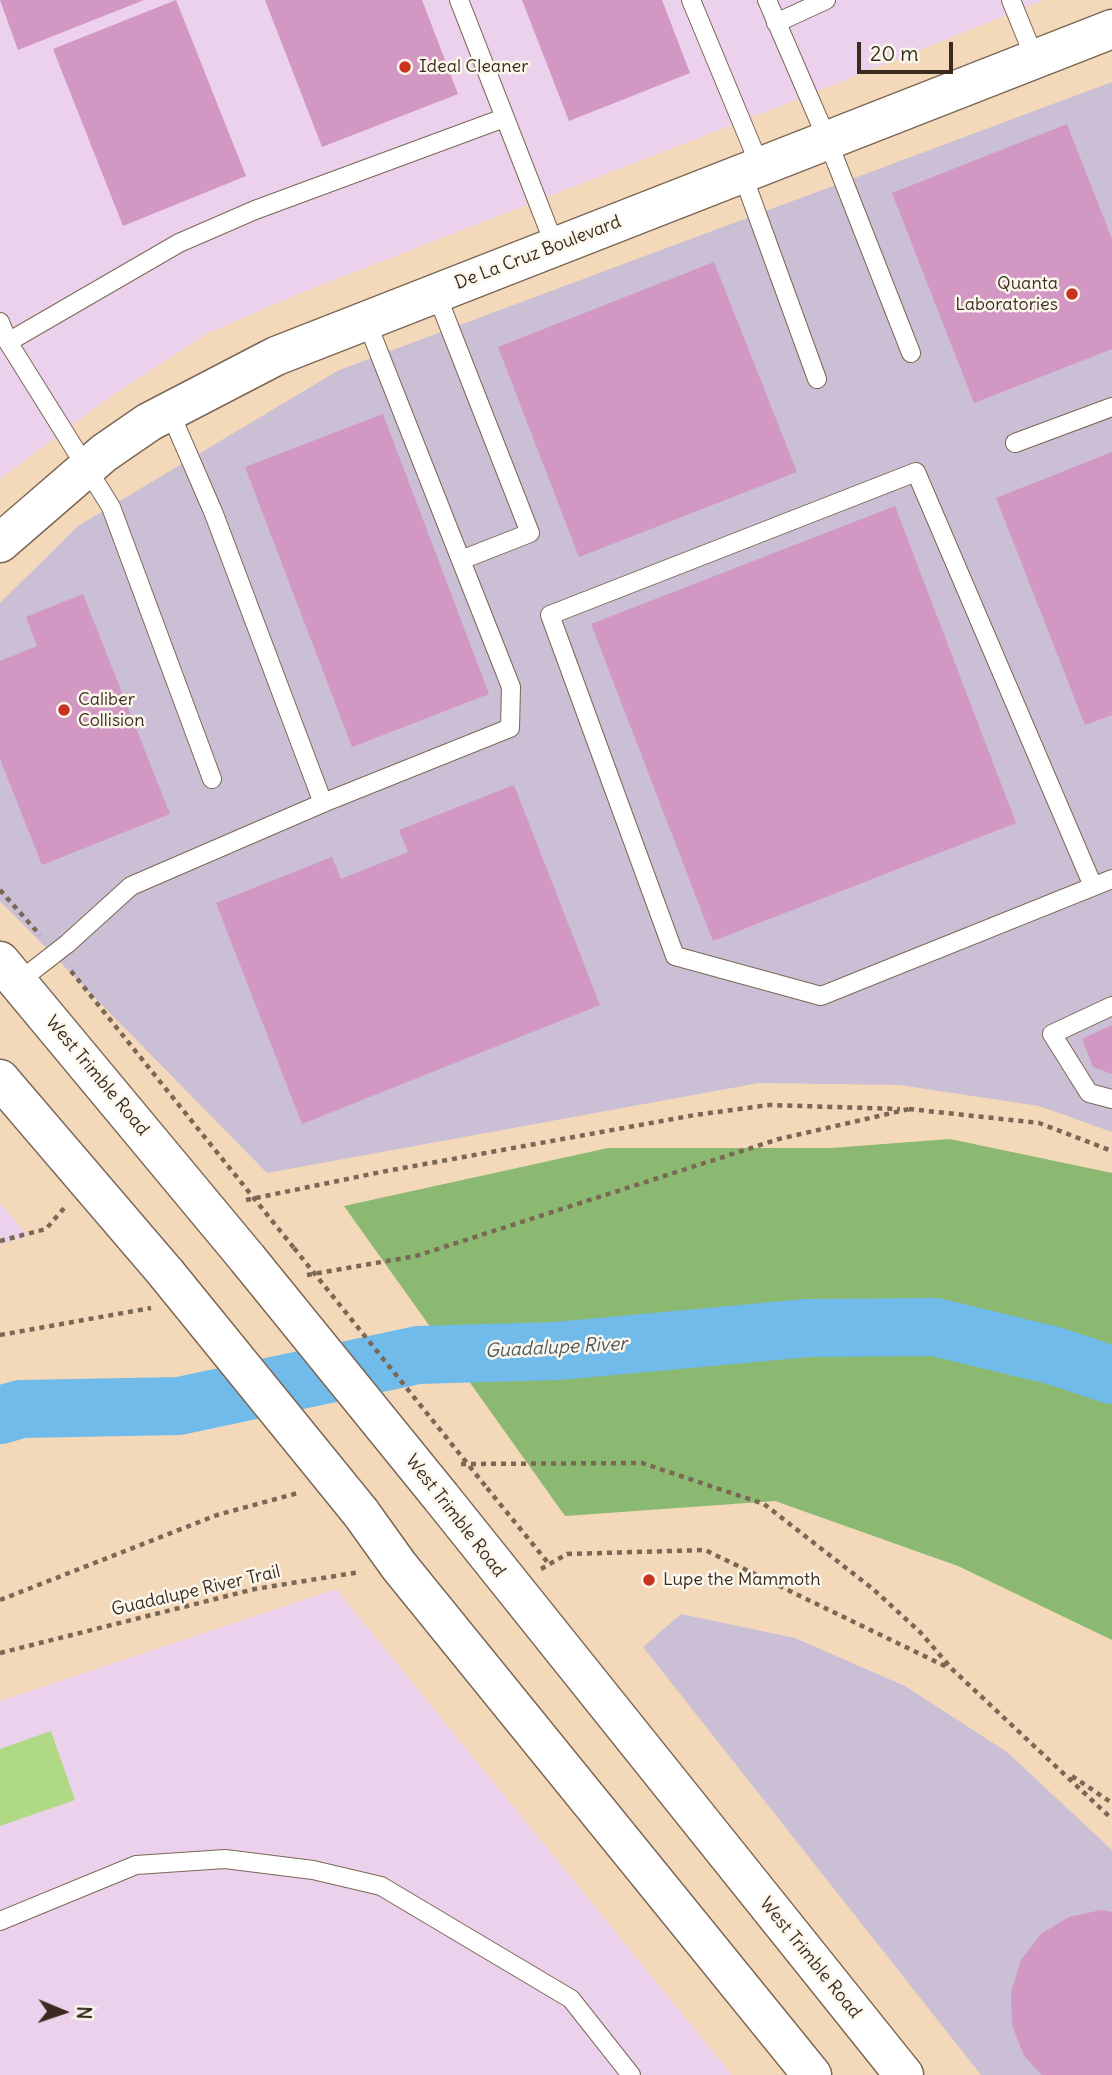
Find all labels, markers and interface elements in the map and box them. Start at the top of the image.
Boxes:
scale bar [860,28,956,72]
text: 20 m [870,40,919,67]
place label: Ideal Cleaner [419,56,529,78]
marker: Ideal Cleaner [397,59,413,75]
street label: De La Cruz Boulevard [452,211,624,295]
place label: Quanta Laboratories [955,273,1058,316]
marker: Quanta Laboratories [1064,286,1080,302]
place label: Caliber Collision [78,689,145,732]
marker: Caliber Collision [56,702,72,718]
street label: West Trimble Road [41,1012,153,1140]
water label: Guadalupe River [484,1333,628,1363]
street label: West Trimble Road [400,1450,510,1582]
street label: Guadalupe River Trail [110,1561,282,1621]
place label: Lupe the Mammoth [663,1569,821,1591]
marker: Lupe the Mammoth [641,1572,657,1588]
street label: West Trimble Road [755,1893,865,2023]
north arrow [28,1977,98,2047]
text: N [72,2006,96,2020]

